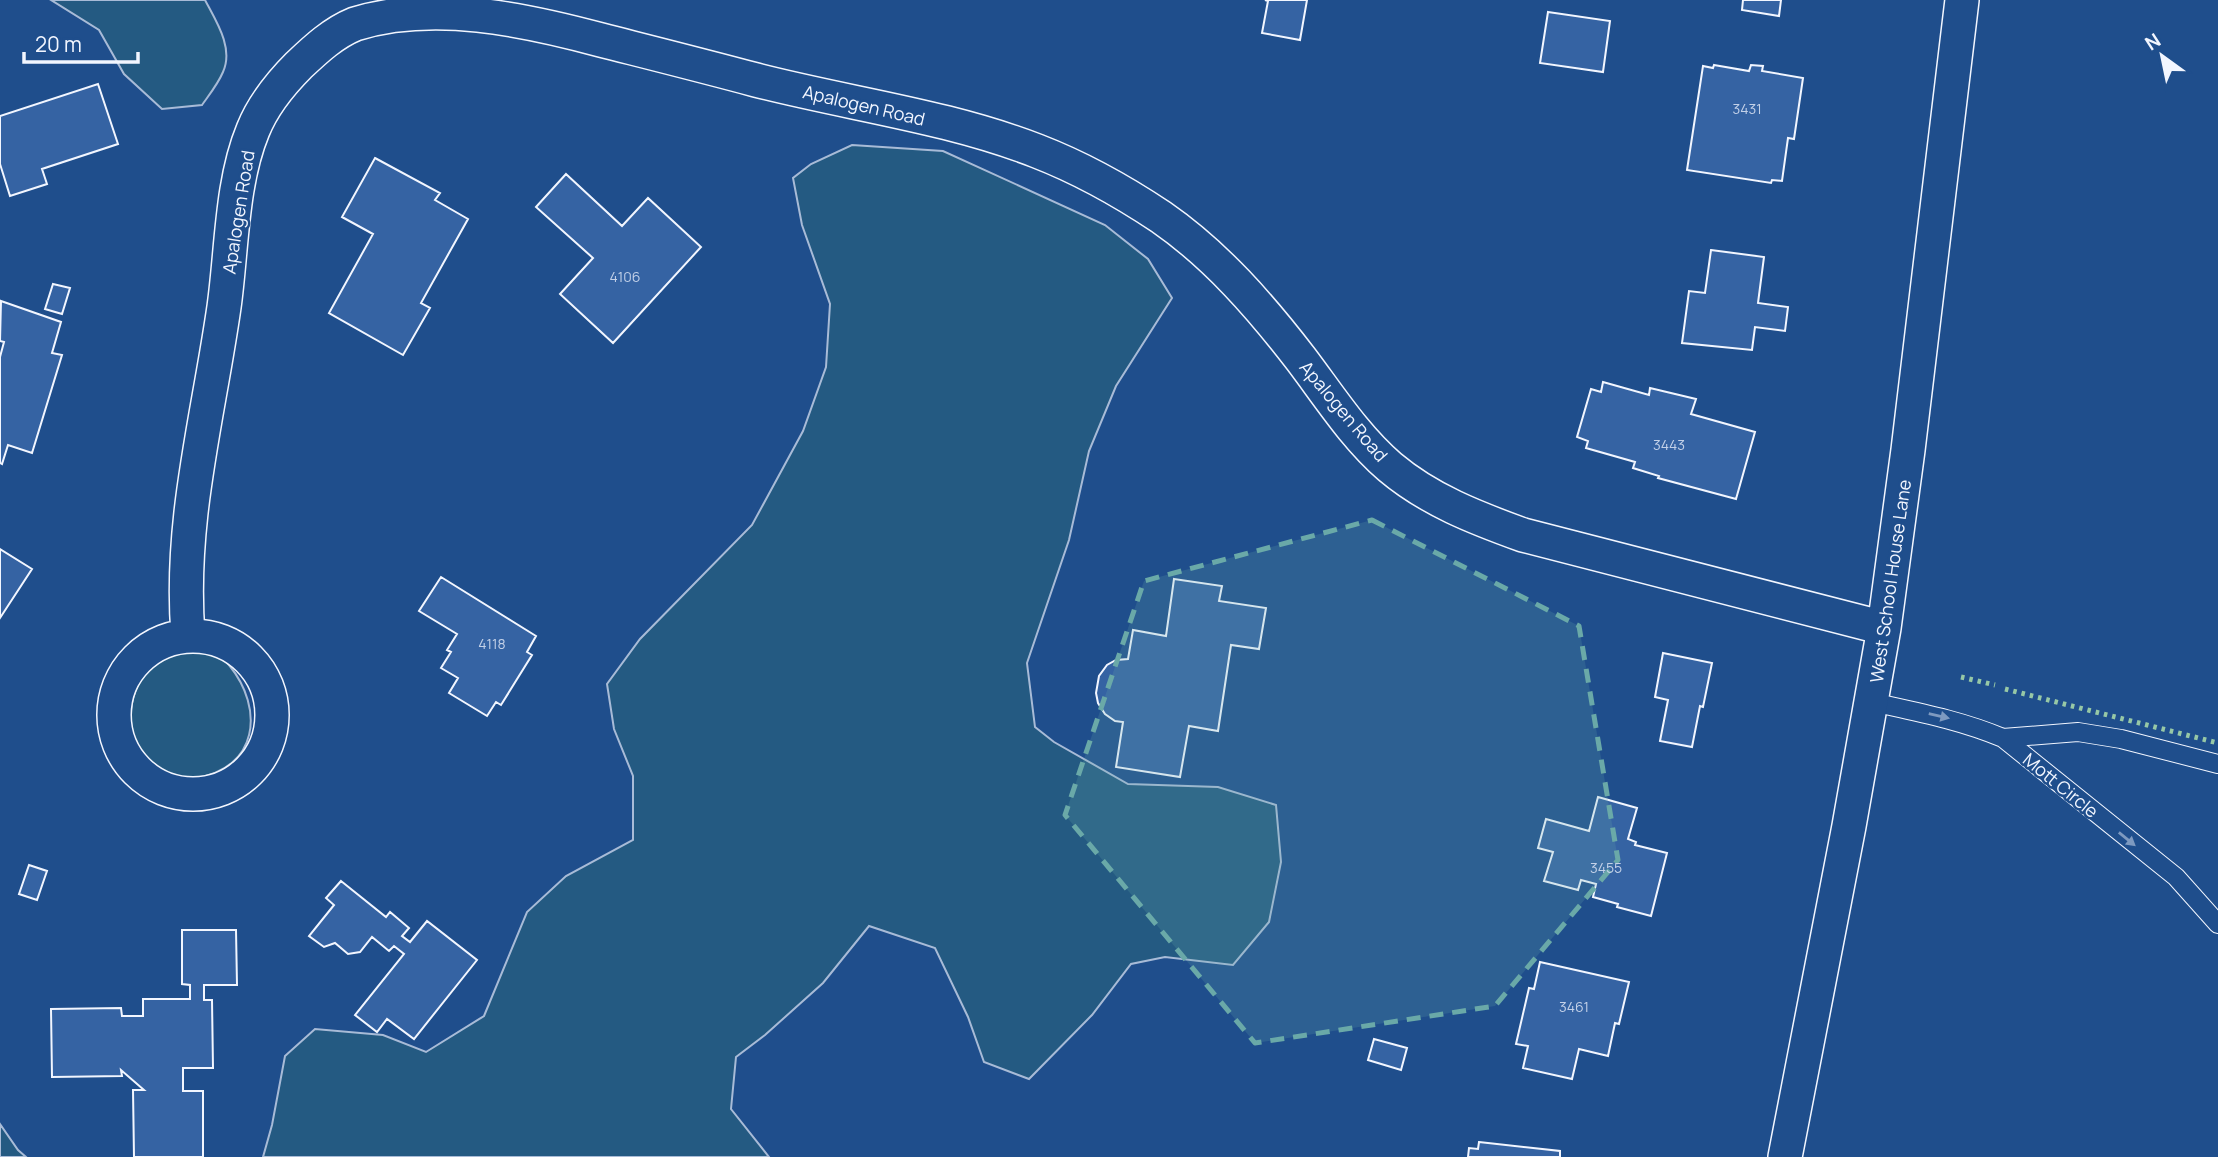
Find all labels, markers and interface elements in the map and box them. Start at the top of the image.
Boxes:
scale bar [24,21,138,65]
north arrow [2127,21,2197,91]
text: N [2140,27,2166,56]
text: 20 m [35,30,82,58]
street label: Apalogen Road [801,79,927,131]
house number: 3431 [1732,99,1762,118]
street label: Apalogen Road [216,149,260,275]
house number: 4106 [610,267,640,286]
street label: Apalogen Road [1295,355,1393,467]
house number: 3443 [1653,435,1685,454]
street label: West School House Lane [1864,478,1916,684]
house number: 4118 [478,634,506,653]
one-way arrow [1928,711,1950,722]
street label: Mott Circle [2018,747,2104,823]
one-way arrow [2118,831,2136,845]
house number: 3455 [1590,858,1622,877]
house number: 3461 [1559,997,1589,1016]

